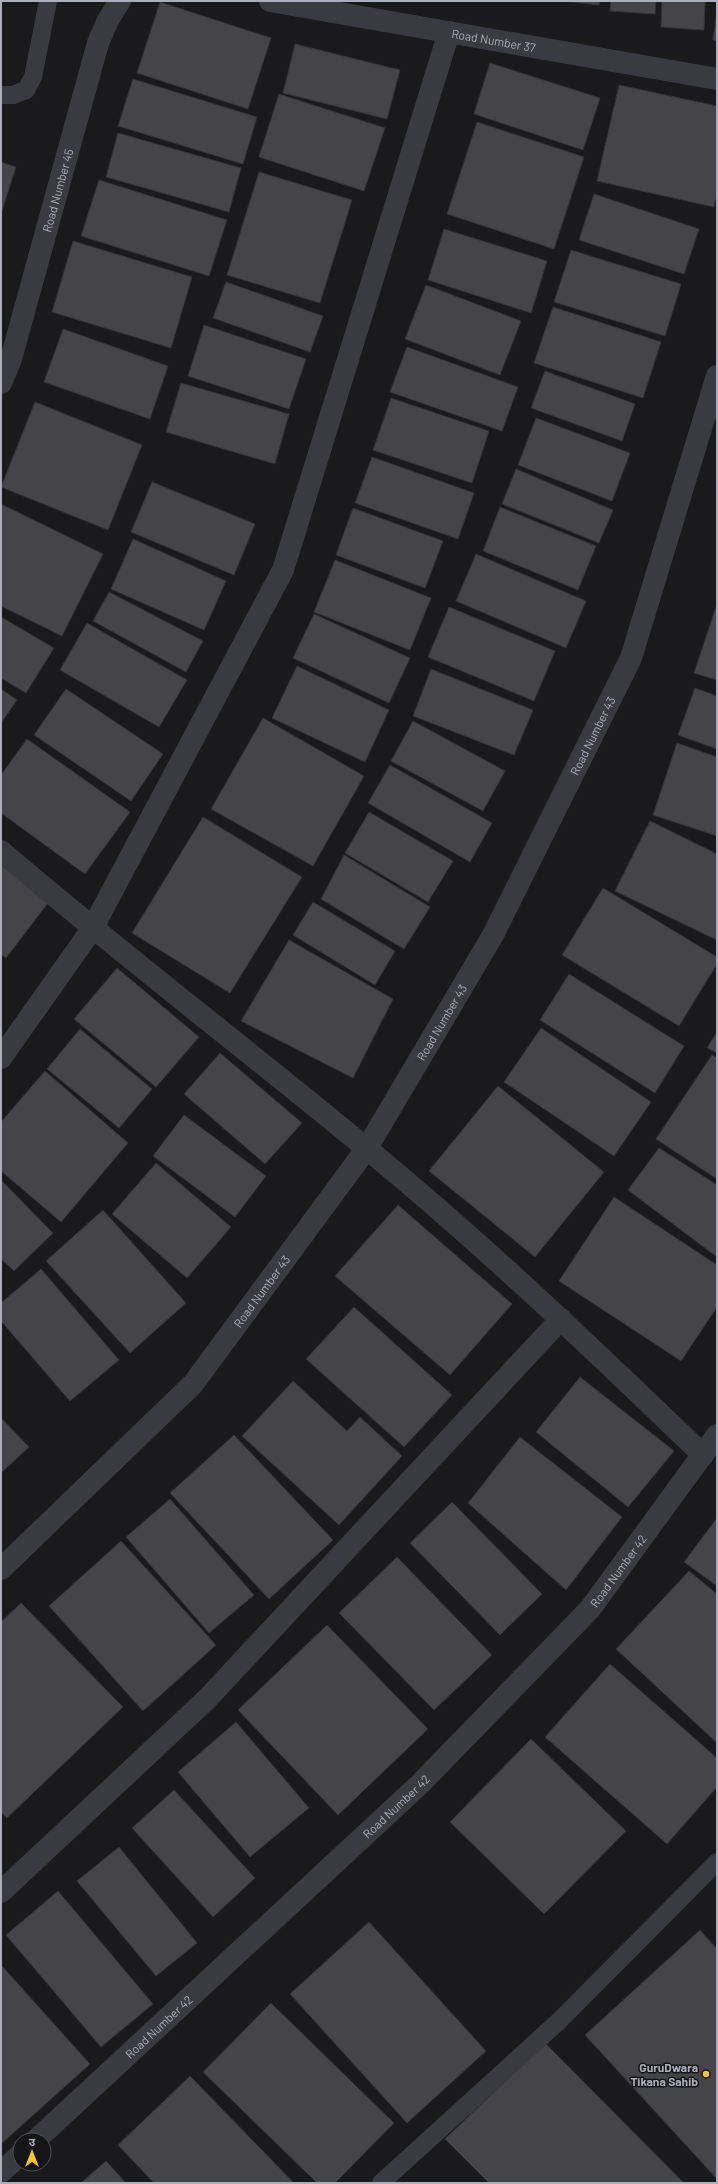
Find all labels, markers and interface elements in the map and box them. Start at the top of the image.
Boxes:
street label: Road Number 37 [451,26,537,54]
street label: Road Number 45 [39,147,76,234]
street label: Road Number 43 [567,694,618,777]
street label: Road Number 43 [414,982,469,1063]
street label: Road Number 43 [230,1252,293,1330]
street label: Road Number 42 [587,1532,649,1610]
street label: Road Number 42 [360,1772,432,1841]
street label: Road Number 42 [122,1992,195,2061]
place label: GuruDwara Tikana Sahib [630,2060,698,2088]
marker: GuruDwara Tikana Sahib [701,2069,711,2079]
north arrow [12,2132,52,2172]
text: उ [29,2135,36,2148]

